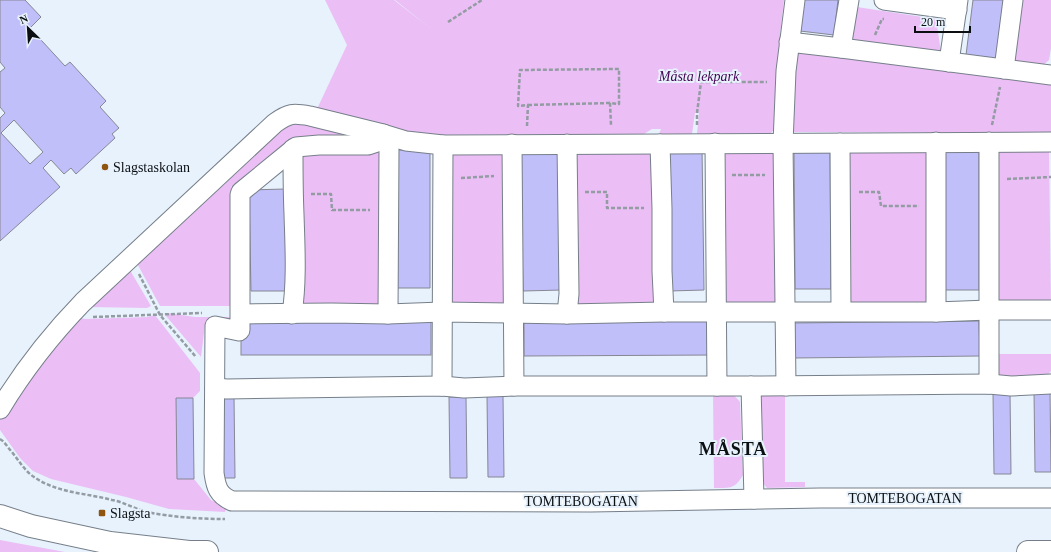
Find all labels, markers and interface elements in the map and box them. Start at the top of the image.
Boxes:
north arrow [8,8,48,48]
scale bar [915,8,970,34]
text: N [18,12,30,26]
text: 20 m [921,15,946,29]
park label: Måsta lekpark [658,69,740,84]
place label: Slagstaskolan [113,160,190,175]
marker: Slagstaskolan [100,162,110,172]
district label: MÅSTA [699,439,767,459]
street label: TOMTEBOGATAN [848,491,962,506]
street label: TOMTEBOGATAN [524,494,638,509]
place label: Slagsta [110,506,151,521]
marker: Slagsta [97,508,107,518]

